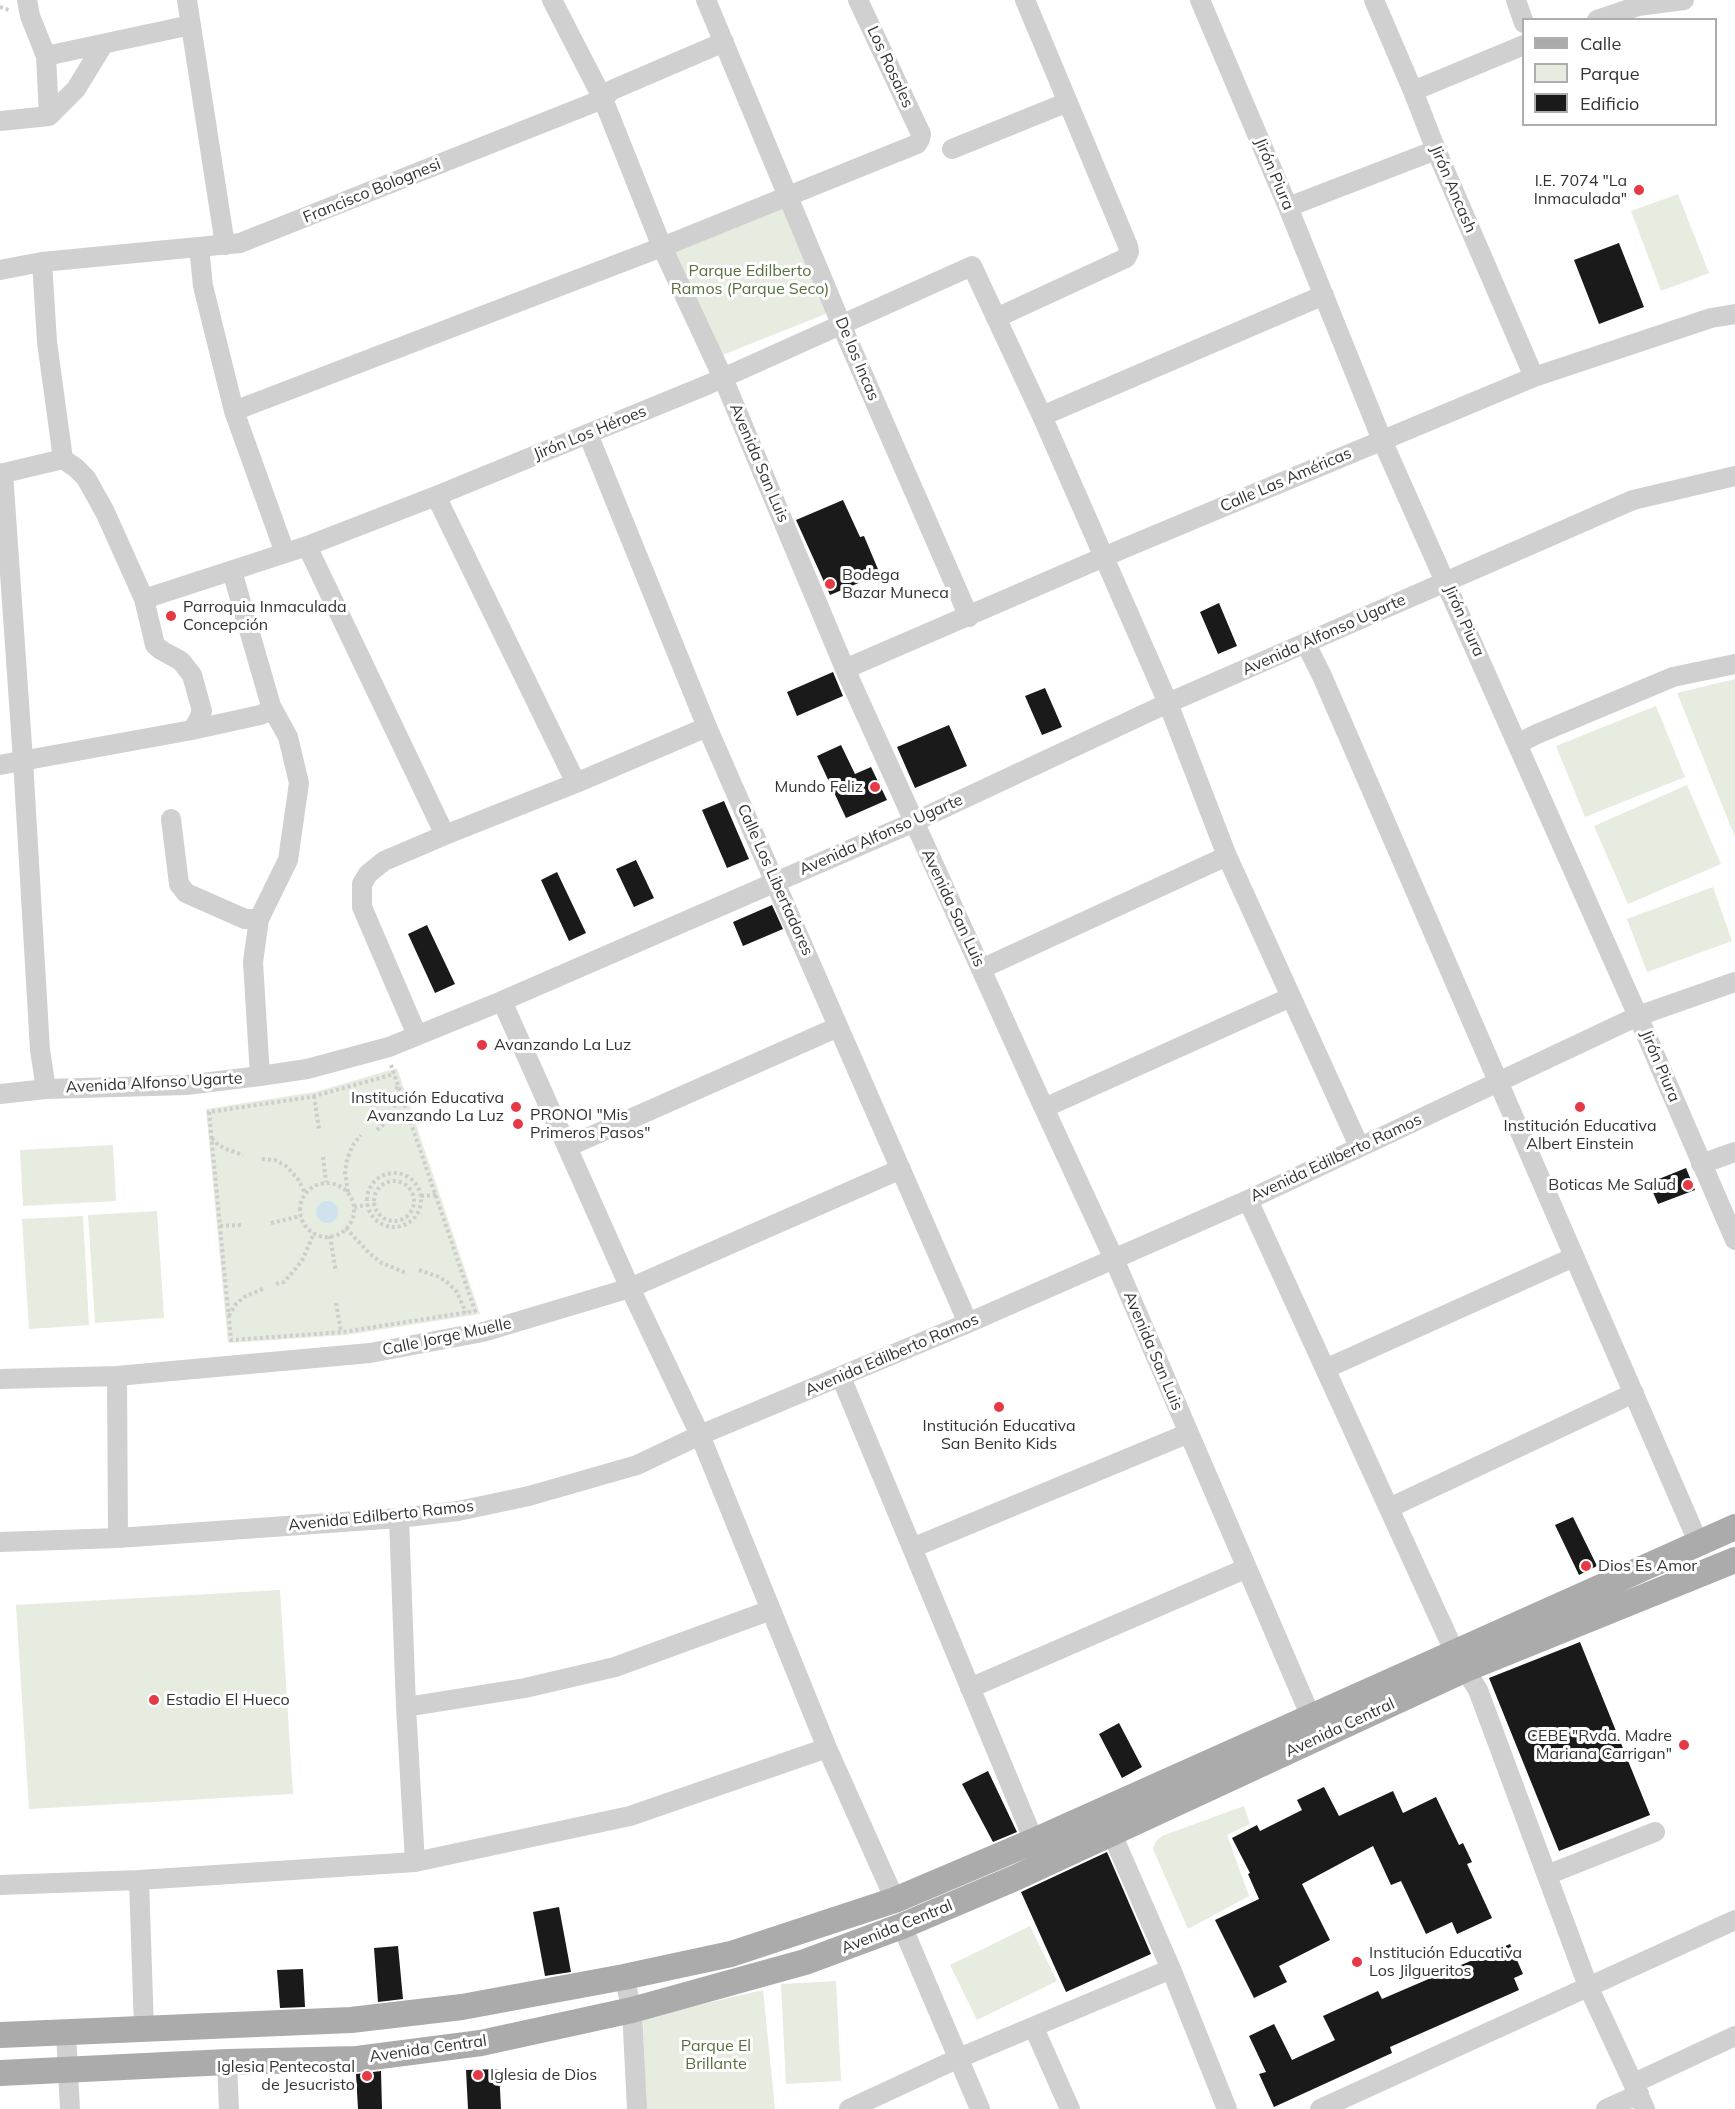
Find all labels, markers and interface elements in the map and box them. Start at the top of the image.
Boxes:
legend [1522,18,1717,126]
street label: Los Rosales [863,23,917,111]
text: Calle [1580,32,1621,55]
text: Parque [1580,62,1639,85]
text: Edificio [1580,92,1639,115]
street label: Jirón Piura [1250,135,1298,213]
street label: Jirón Ancash [1426,142,1480,236]
street label: Francisco Bolognesi [300,155,444,227]
place label: I.E. 7074 "La Inmaculada" [1534,171,1627,209]
marker: I.E. 7074 "La Inmaculada" [1632,183,1646,197]
park label: Parque Edilberto Ramos (Parque Seco) [671,261,829,299]
street label: De los Incas [831,314,883,404]
street label: Avenida San Luis [725,401,793,525]
street label: Jirón Los Héroes [531,402,649,464]
street label: Calle Las Américas [1217,444,1355,516]
place label: Bodega Bazar Muneca [842,565,949,603]
marker: Bodega Bazar Muneca [823,577,837,591]
street label: Jirón Piura [1440,582,1488,660]
street label: Avenida Alfonso Ugarte [1239,590,1409,680]
place label: Parroquia Inmaculada Concepción [183,597,347,635]
marker: Parroquia Inmaculada Concepción [164,609,178,623]
place label: Mundo Feliz [774,777,863,797]
marker: Mundo Feliz [868,780,882,794]
street label: Avenida Alfonso Ugarte [796,790,966,880]
street label: Calle Los Libertadores [733,801,817,959]
street label: Avenida San Luis [917,846,989,970]
street label: Jirón Piura [1636,1027,1684,1105]
place label: Avanzando La Luz [494,1035,631,1055]
marker: Avanzando La Luz [475,1038,489,1052]
street label: Avenida Alfonso Ugarte [65,1069,243,1097]
place label: Institución Educativa Avanzando La Luz [351,1088,504,1126]
marker: Institución Educativa Avanzando La Luz [509,1100,523,1114]
marker: Institución Educativa Albert Einstein [1573,1100,1587,1114]
place label: PRONOI "Mis Primeros Pasos" [530,1105,650,1143]
street label: Avenida Edilberto Ramos [1247,1110,1425,1206]
place label: Institución Educativa Albert Einstein [1503,1116,1657,1154]
marker: PRONOI "Mis Primeros Pasos" [511,1117,525,1131]
place label: Boticas Me Salud [1548,1175,1676,1195]
marker: Boticas Me Salud [1681,1178,1695,1192]
street label: Avenida San Luis [1119,1289,1187,1413]
street label: Avenida Edilberto Ramos [802,1310,982,1400]
street label: Calle Jorge Muelle [381,1314,513,1360]
marker: Institución Educativa San Benito Kids [992,1400,1006,1414]
place label: Institución Educativa San Benito Kids [922,1416,1076,1454]
street label: Avenida Edilberto Ramos [287,1497,475,1535]
place label: Dios Es Amor [1598,1556,1697,1576]
marker: Dios Es Amor [1579,1559,1593,1573]
place label: Estadio El Hueco [166,1690,290,1710]
marker: Estadio El Hueco [147,1693,161,1707]
street label: Avenida Central [1282,1694,1398,1762]
place label: CEBE "Rvda. Madre Mariana Carrigan" [1527,1726,1672,1764]
marker: CEBE "Rvda. Madre Mariana Carrigan" [1677,1738,1691,1752]
street label: Avenida Central [839,1896,955,1958]
place label: Institución Educativa Los Jilgueritos [1369,1943,1522,1981]
marker: Institución Educativa Los Jilgueritos [1350,1955,1364,1969]
street label: Avenida Central [368,2031,488,2067]
park label: Parque El Brillante [681,2036,751,2074]
place label: Iglesia Pentecostal de Jesucristo [217,2057,355,2095]
place label: Iglesia de Dios [490,2065,597,2085]
marker: Iglesia de Dios [471,2068,485,2082]
marker: Iglesia Pentecostal de Jesucristo [360,2069,374,2083]

